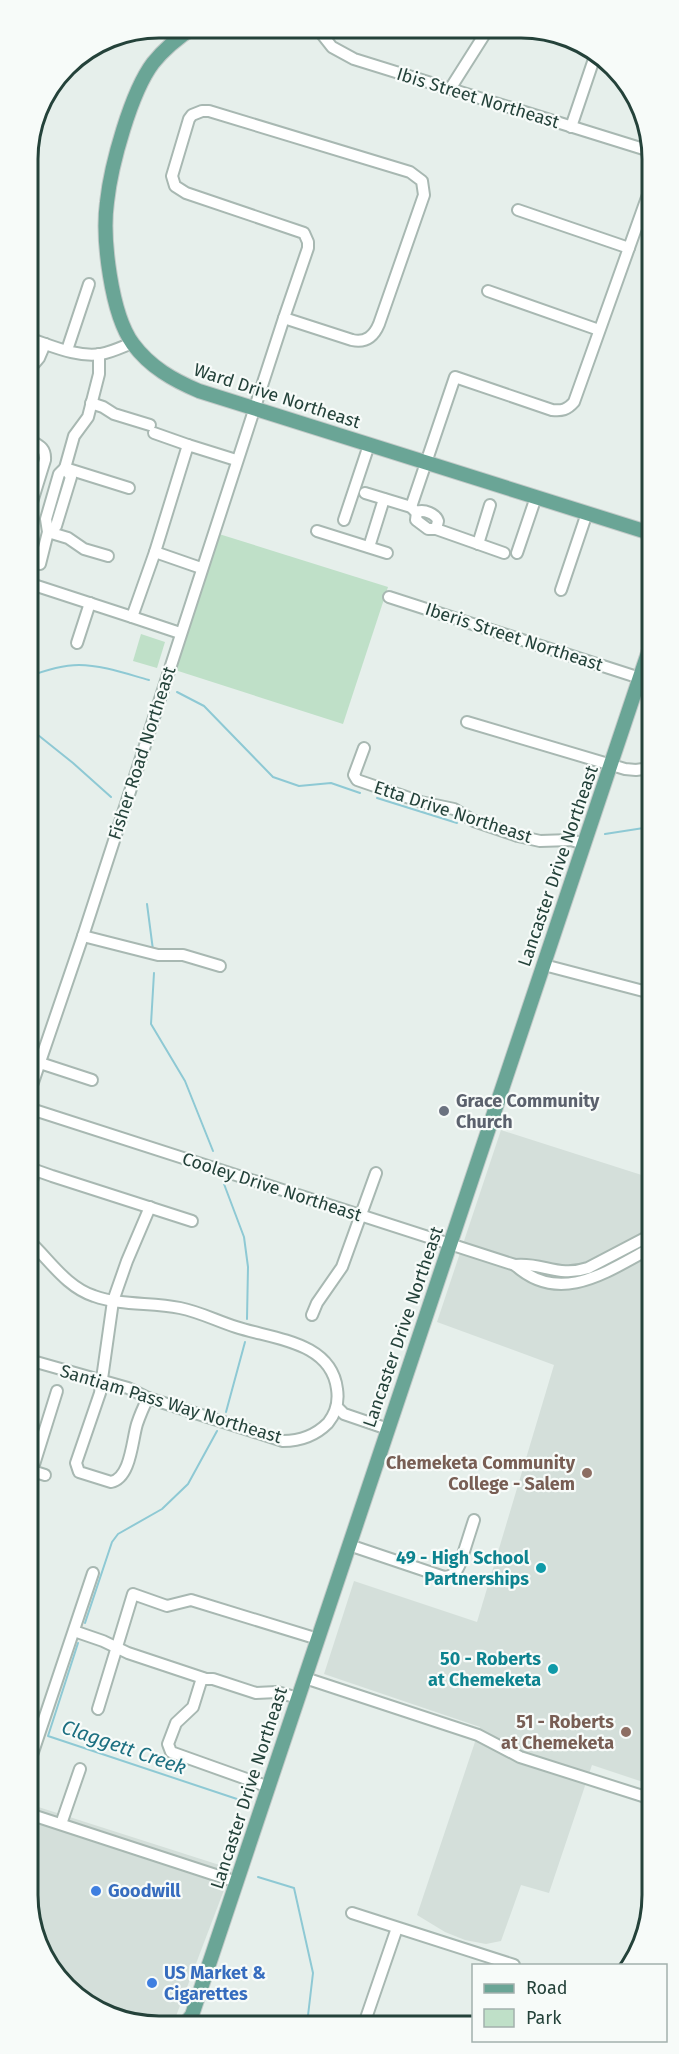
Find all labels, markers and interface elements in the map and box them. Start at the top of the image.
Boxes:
street label: Ibis Street Northeast [394,63,562,133]
street label: Ward Drive Northeast [191,359,364,433]
street label: Iberis Street Northeast [422,598,606,676]
street label: Fisher Road Northeast [104,663,181,842]
street label: Lancaster Drive Northeast [513,762,603,969]
street label: Etta Drive Northeast [371,776,535,848]
place label: Grace Community Church [456,1090,600,1133]
marker: Grace Community Church [437,1104,451,1118]
street label: Cooley Drive Northeast [180,1148,365,1227]
street label: Lancaster Drive Northeast [358,1223,448,1430]
street label: Santiam Pass Way Northeast [58,1360,285,1448]
place label: Chemeketa Community College - Salem [386,1452,576,1495]
marker: Chemeketa Community College - Salem [580,1466,594,1480]
place label: 49 - High School Partnerships [396,1547,530,1590]
marker: 49 - High School Partnerships [534,1561,548,1575]
place label: 50 - Roberts at Chemeketa [428,1648,541,1691]
marker: 50 - Roberts at Chemeketa [546,1662,560,1676]
street label: Lancaster Drive Northeast [206,1684,292,1892]
place label: 51 - Roberts at Chemeketa [501,1711,614,1754]
water label: Claggett Creek [59,1714,190,1780]
marker: 51 - Roberts at Chemeketa [619,1725,633,1739]
place label: Goodwill [108,1880,181,1902]
marker: Goodwill [89,1884,103,1898]
place label: US Market & Cigarettes [164,1962,266,2005]
legend [472,1964,667,2042]
marker: US Market & Cigarettes [145,1976,159,1990]
text: Road [526,1977,568,1999]
text: Park [526,2007,562,2029]

